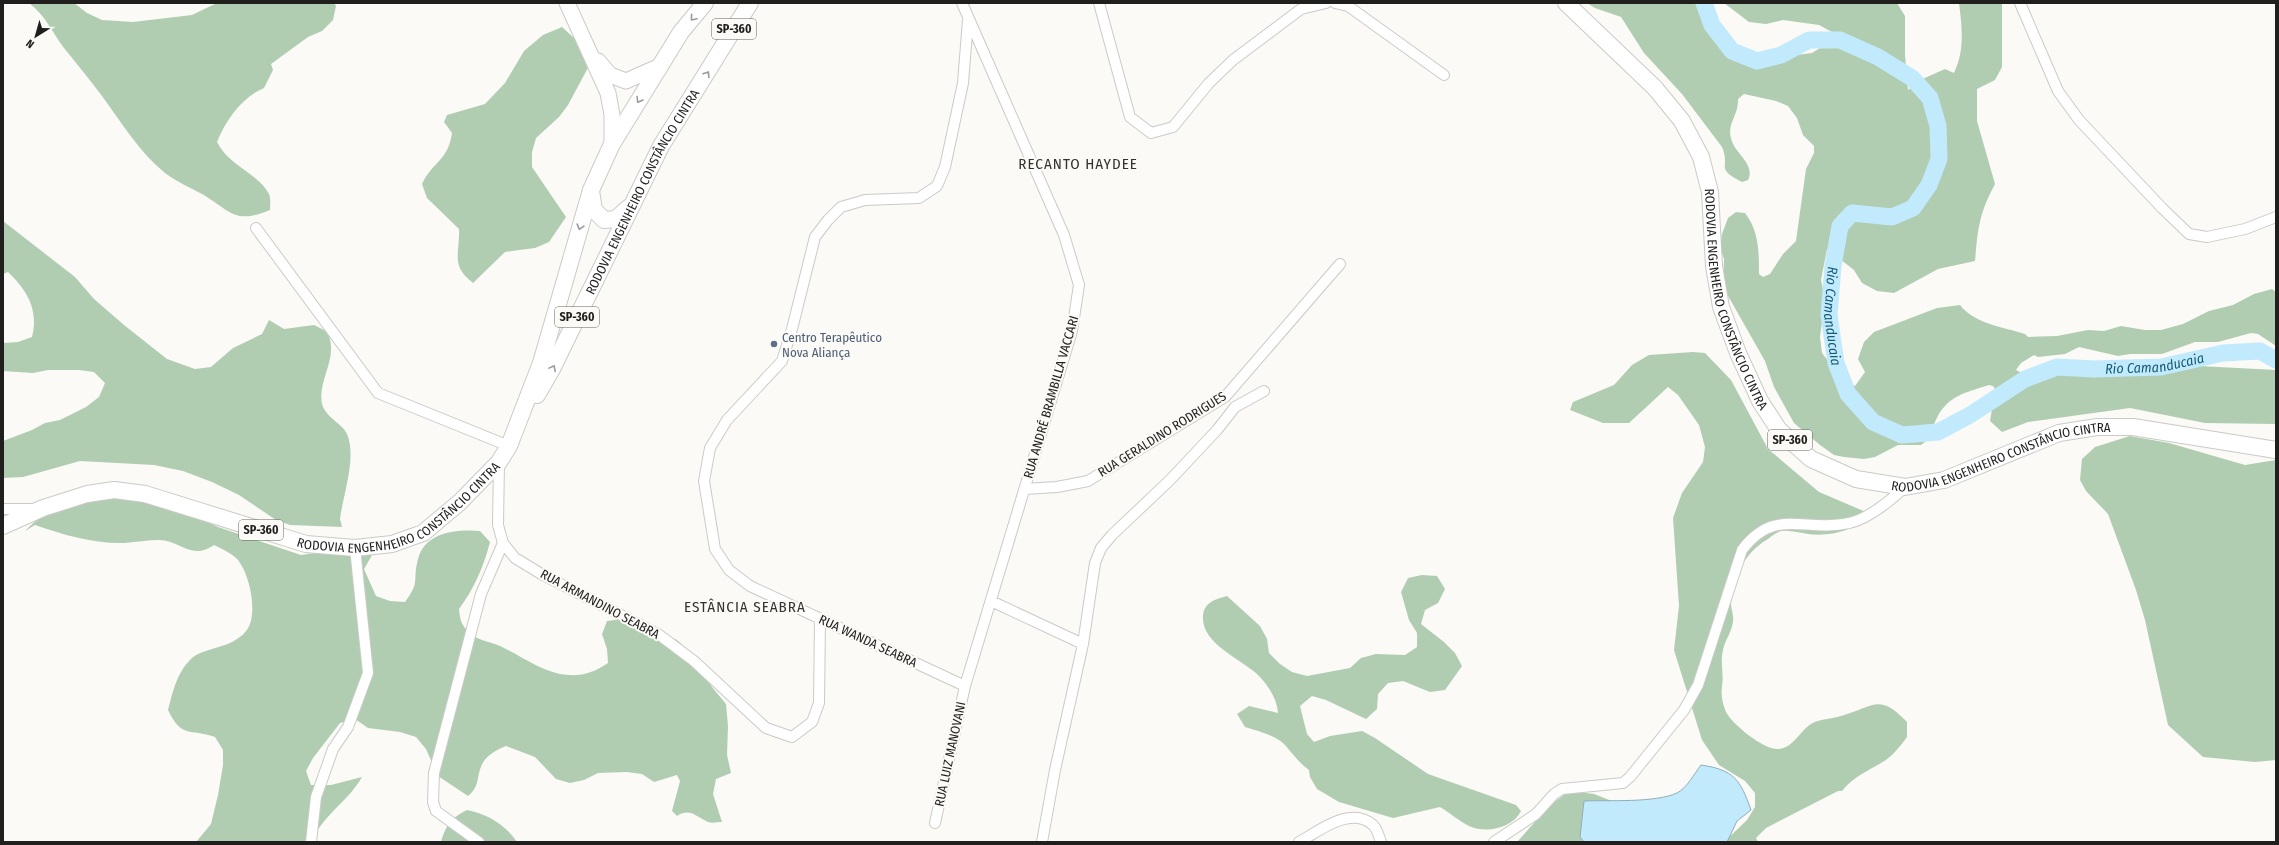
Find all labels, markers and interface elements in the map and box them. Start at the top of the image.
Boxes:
one-way arrow [691,13,698,20]
north arrow [16,16,56,56]
road number: SP-360 [712,19,756,39]
text: N [24,36,37,51]
one-way arrow [702,72,709,79]
street label: RODOVIA ENGENHEIRO CONSTÂNCIO CINTRA [582,86,702,297]
one-way arrow [637,96,644,103]
district label: RECANTO HAYDEE [1018,155,1138,173]
street label: RODOVIA ENGENHEIRO CONSTÂNCIO CINTRA [1702,188,1771,413]
one-way arrow [576,224,585,231]
water label: Rio Camanducaia [1820,266,1845,367]
road number: SP-360 [555,307,599,327]
street label: RUA ANDRÉ BRAMBILLA VACCARI [1021,314,1081,480]
place label: Centro Terapêutico Nova Aliança [782,330,882,360]
marker: Centro Terapêutico Nova Aliança [769,339,779,349]
water label: Rio Camanducaia [2105,349,2206,377]
one-way arrow [548,365,555,372]
street label: RUA GERALDINO RODRIGUES [1095,388,1229,480]
street label: RODOVIA ENGENHEIRO CONSTÂNCIO CINTRA [1890,420,2111,495]
road number: SP-360 [1768,430,1812,450]
street label: RODOVIA ENGENHEIRO CONSTÂNCIO CINTRA [295,459,503,556]
road number: SP-360 [239,520,283,540]
street label: RUA ARMANDINO SEABRA [538,566,662,642]
district label: ESTÂNCIA SEABRA [684,598,806,616]
street label: RUA WANDA SEABRA [817,612,920,670]
street label: RUA LUIZ MANOVANI [932,700,968,808]

